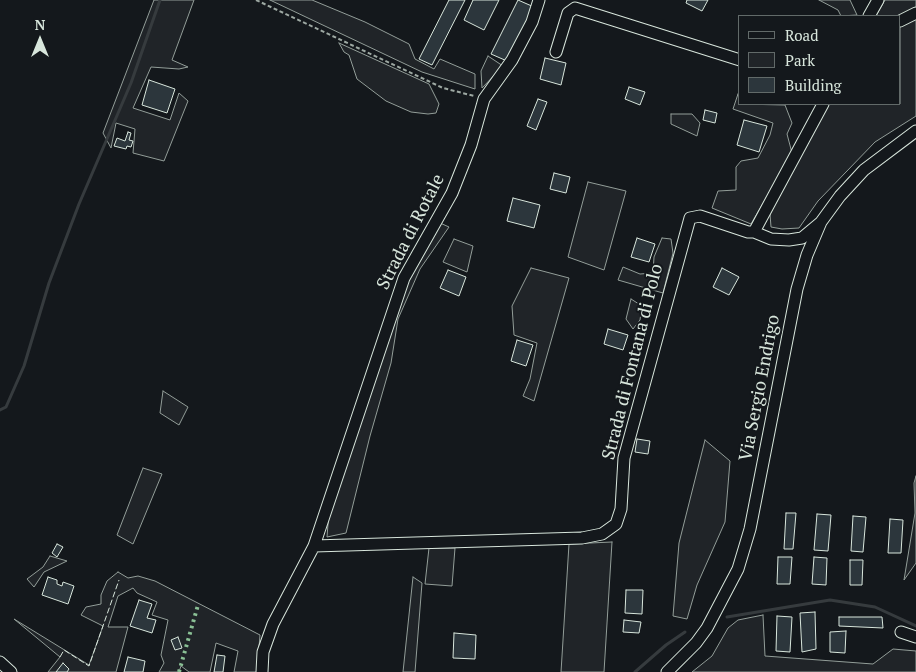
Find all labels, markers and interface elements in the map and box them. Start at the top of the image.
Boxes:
north arrow [15,15,65,65]
text: N [35,15,45,34]
legend [738,15,901,105]
text: Road [785,25,818,45]
text: Park [785,50,815,70]
text: Building [785,75,842,95]
street label: Strada di Rotale [373,171,449,293]
street label: Strada di Fontana di Polo [598,262,668,462]
street label: Via Sergio Endrigo [735,313,785,463]

